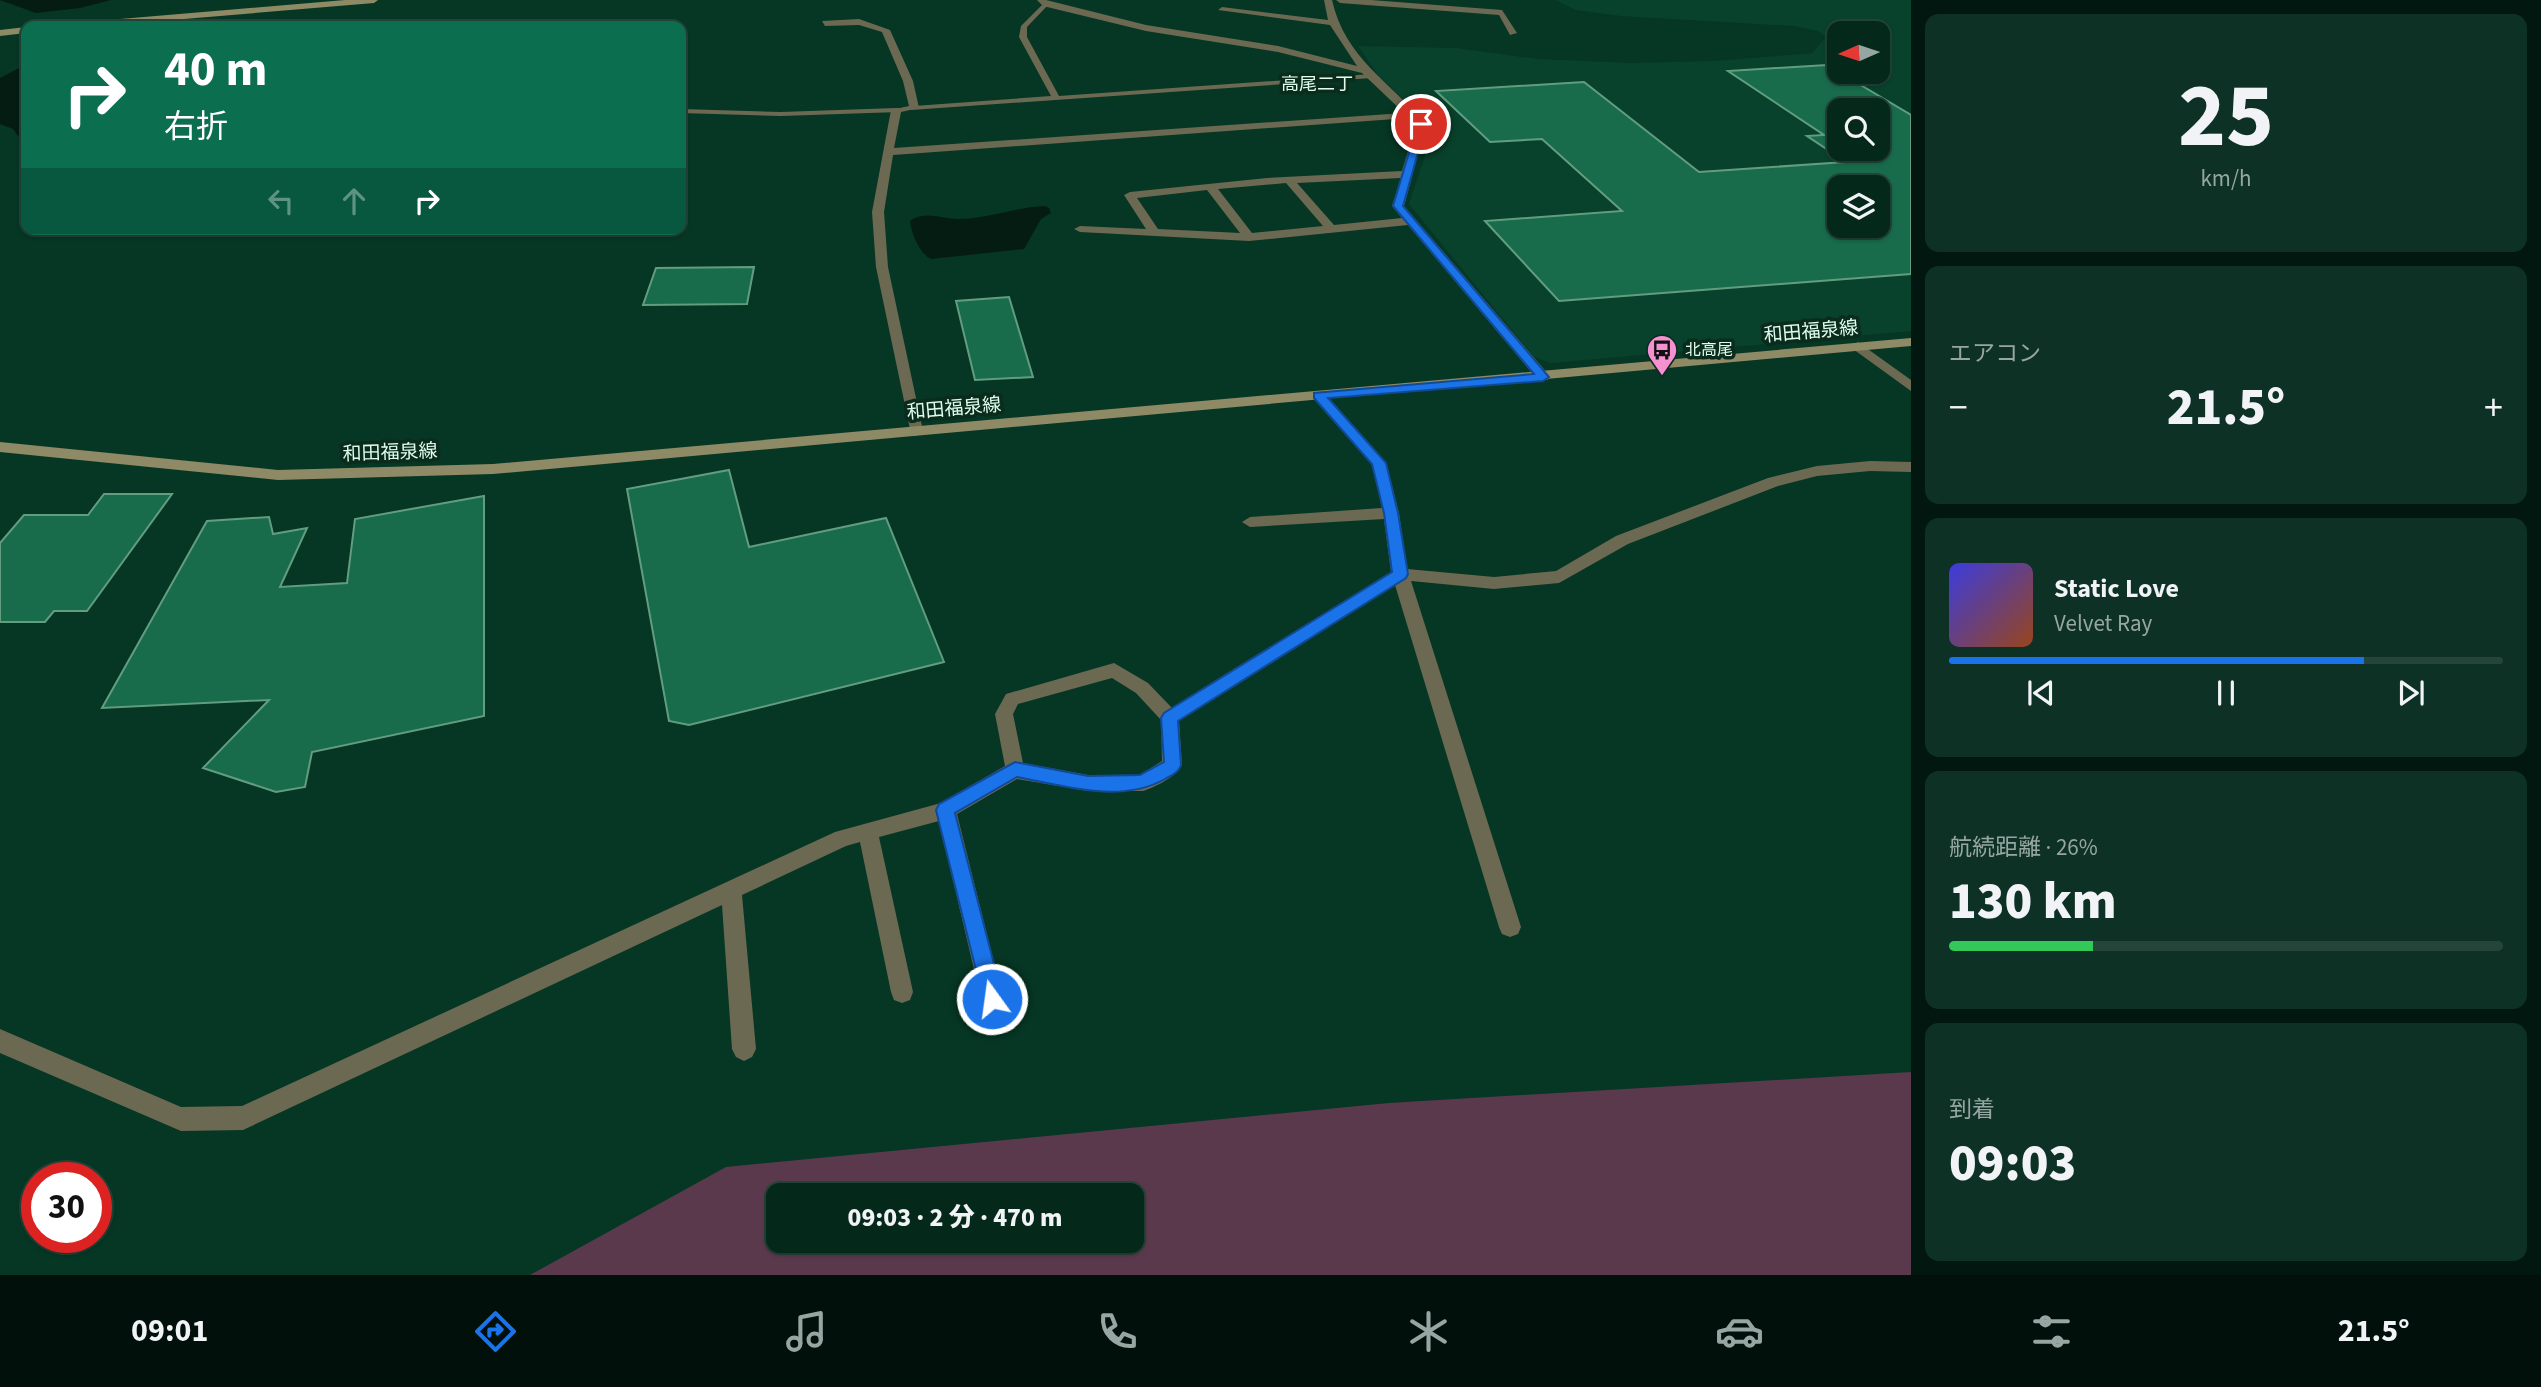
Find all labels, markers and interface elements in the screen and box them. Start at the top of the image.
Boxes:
north arrow [1827,21,1890,84]
map controls [1827,21,1890,238]
text: 40 m [164,35,268,105]
icon: right [49,49,140,140]
text: 25 [2178,52,2274,181]
district label: 高尾二丁 [1281,72,1353,97]
pin [1391,94,1451,154]
button: search [1827,98,1890,161]
text: 右折 [164,104,228,150]
icon: arrive [1402,105,1440,143]
text: km/h [2200,162,2252,195]
button: layers [1827,175,1890,238]
icon: left [262,182,300,220]
icon: ahead [335,182,373,220]
icon: right [408,182,446,220]
street label: 和田福泉線 [1762,314,1860,350]
bus stop icon: 北高尾 [1645,333,1679,377]
text: エアコン [1949,337,2041,370]
place label: 北高尾 [1685,339,1733,361]
text: 21.5° [2167,371,2285,445]
text: − [1949,381,1968,435]
text: + [2484,381,2503,435]
street label: 和田福泉線 [905,391,1003,427]
street label: 和田福泉線 [342,438,438,468]
text: Static Love [2054,570,2179,607]
text: Velvet Ray [2054,607,2152,640]
icon: previous [2022,674,2060,712]
icon: pause [2207,674,2245,712]
icon: next [2392,674,2430,712]
text: 航続距離 · 26% [1949,831,2098,864]
text: 130 km [1949,865,2117,939]
position arrow [955,962,1029,1036]
text: 到着 [1949,1093,1995,1126]
text: 09:03 [1949,1127,2076,1201]
speed limit sign: 30 [21,1162,112,1253]
text: 09:03 · 2 分 · 470 m [848,1199,1062,1236]
icon: directions [471,1307,520,1356]
icon: music [782,1307,831,1356]
icon: phone [1093,1307,1142,1356]
icon: climate [1404,1307,1453,1356]
icon: car [1715,1307,1764,1356]
icon: filters [2027,1307,2076,1356]
text: 09:01 [131,1308,208,1354]
text: 21.5° [2338,1308,2410,1354]

